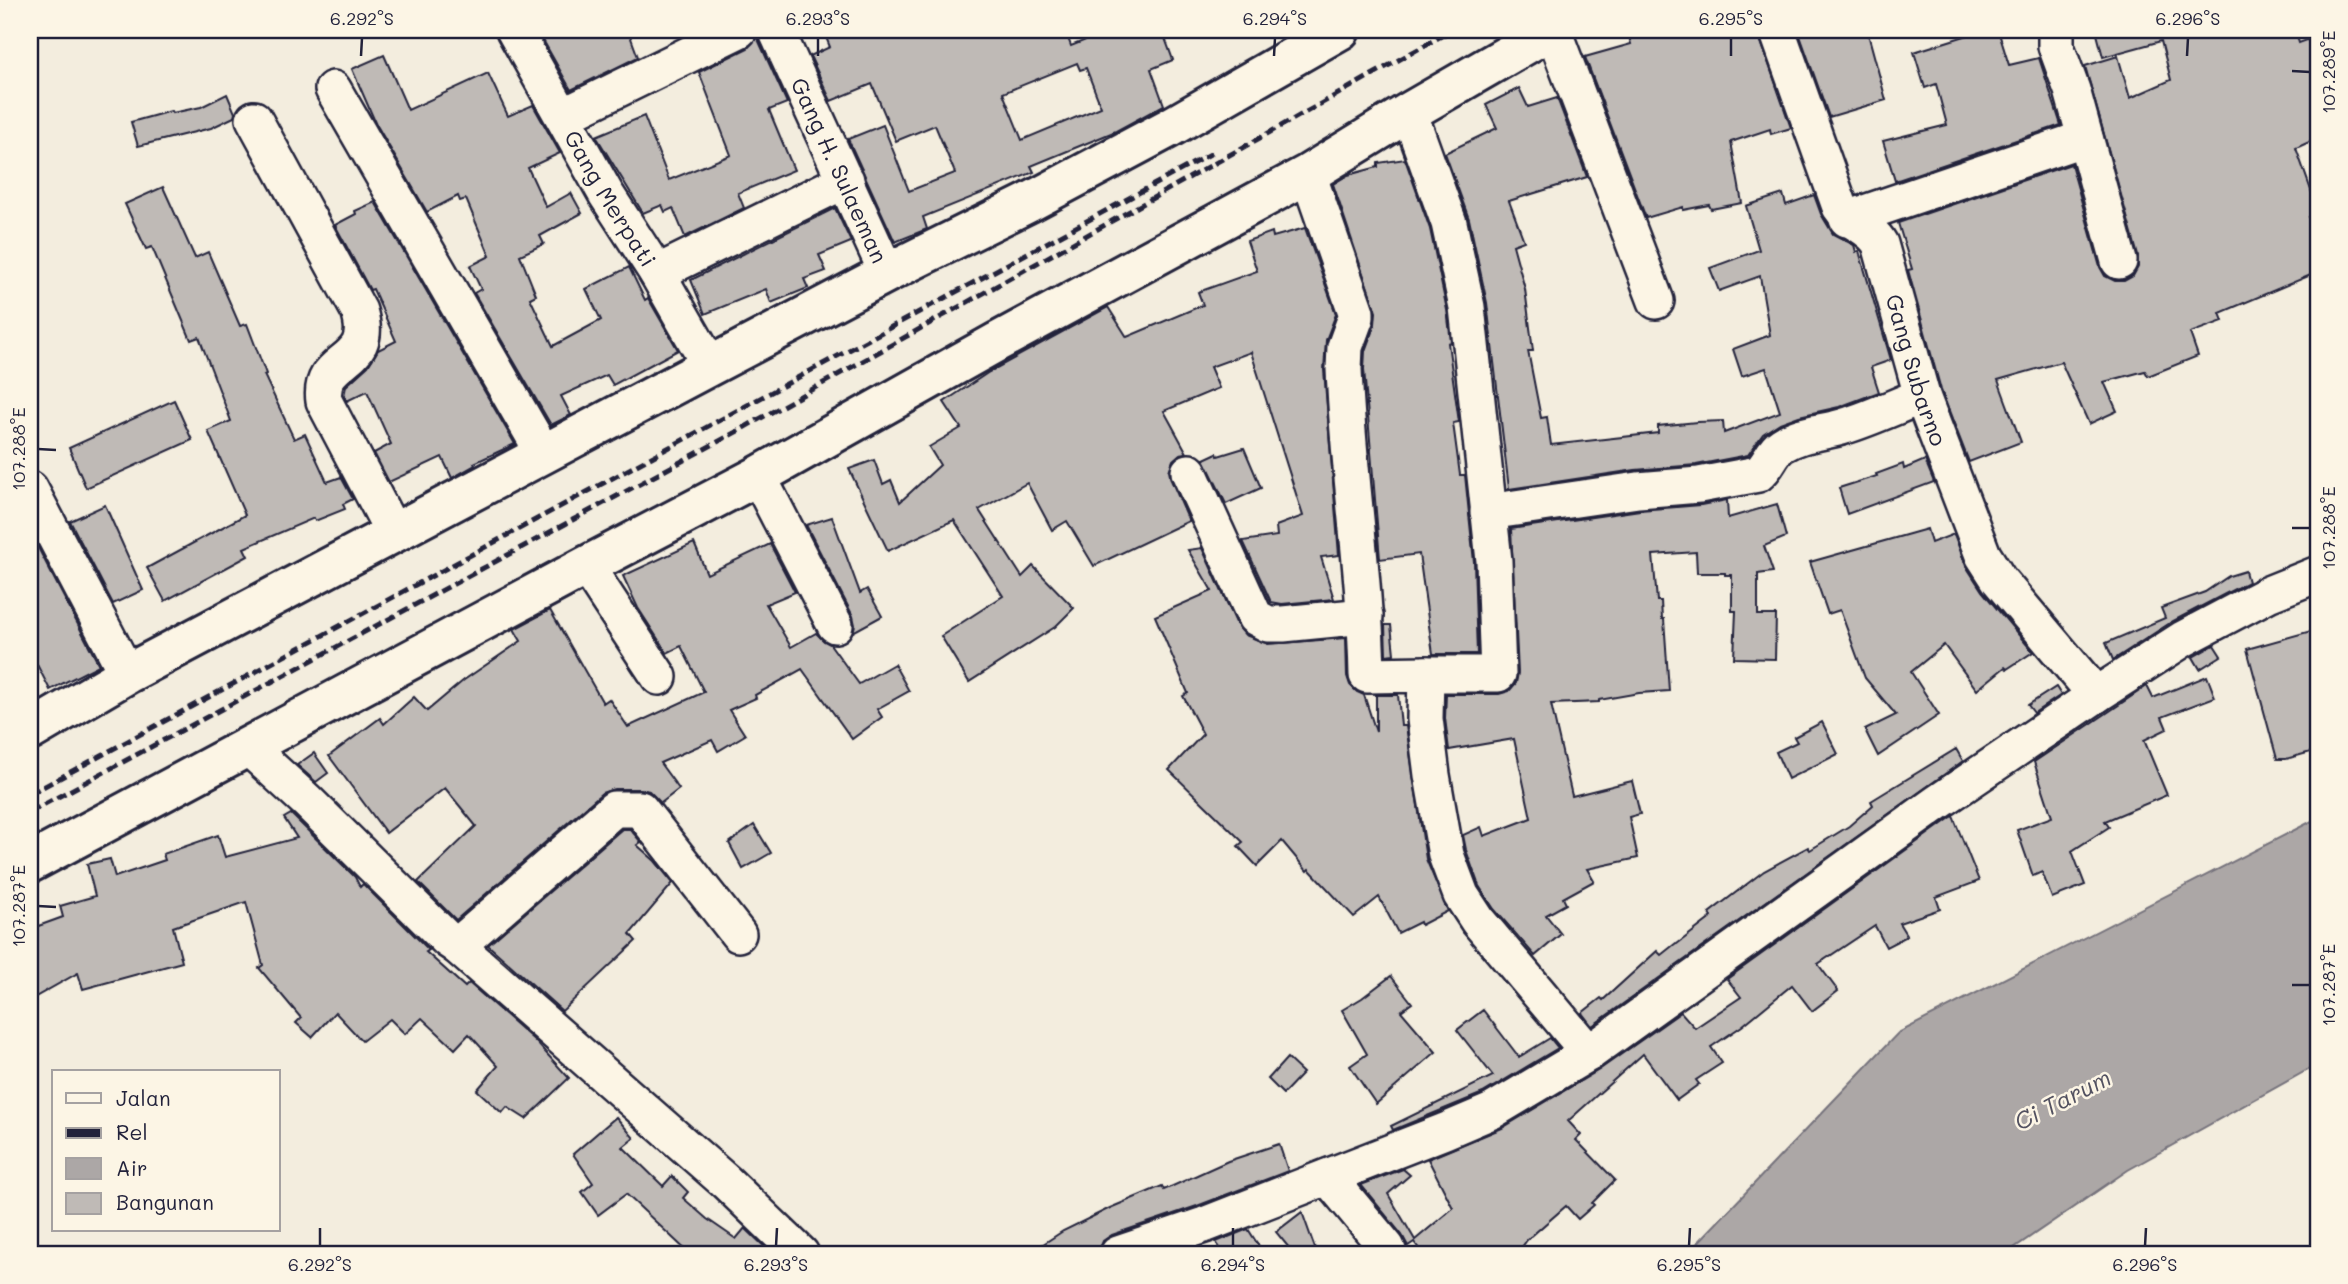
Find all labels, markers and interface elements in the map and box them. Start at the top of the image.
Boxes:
text: 6.292°S [330,6,394,30]
text: 6.293°S [786,6,850,30]
text: 6.294°S [1243,6,1307,30]
text: 6.295°S [1699,6,1763,30]
text: 6.296°S [2156,6,2220,30]
text: 107.289°E [2316,30,2340,114]
street label: Gang H. Sulaeman [785,73,895,268]
street label: Gang Merpati [558,124,664,272]
street label: Gang Subarno [1880,291,1955,450]
text: 107.288°E [6,407,30,491]
text: 107.288°E [2316,486,2340,570]
text: 107.287°E [6,865,30,947]
text: 107.287°E [2316,944,2340,1026]
water label: Ci Tarum [2008,1061,2116,1137]
legend [52,1070,280,1232]
text: Jalan [116,1084,171,1111]
text: Rel [116,1118,148,1145]
text: Air [116,1154,148,1181]
text: Bangunan [116,1188,214,1215]
text: 6.292°S [288,1252,352,1276]
text: 6.293°S [744,1252,808,1276]
text: 6.294°S [1201,1252,1265,1276]
text: 6.295°S [1657,1252,1721,1276]
text: 6.296°S [2113,1252,2177,1276]

